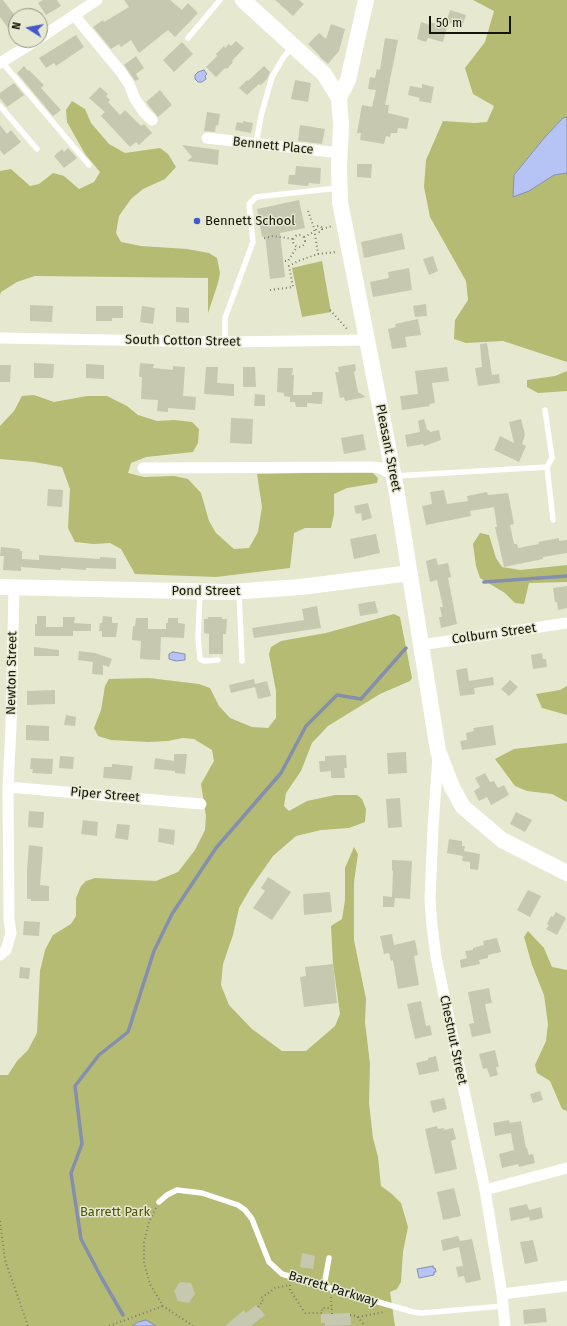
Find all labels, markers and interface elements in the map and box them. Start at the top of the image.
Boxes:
north arrow [8,8,48,48]
scale bar [431,8,513,34]
text: 50 m [436,16,462,30]
text: N [10,21,24,31]
street label: Bennett Place [232,134,314,158]
place label: Bennett School [205,213,295,229]
marker: Bennett School [192,216,202,226]
street label: South Cotton Street [125,332,241,350]
street label: Pleasant Street [372,403,404,493]
street label: Pond Street [172,583,240,599]
street label: Colburn Street [451,620,537,648]
street label: Newton Street [3,631,21,715]
street label: Piper Street [70,784,140,806]
street label: Chestnut Street [436,994,470,1086]
park label: Barrett Park [80,1204,150,1220]
street label: Barrett Parkway [286,1268,380,1310]

